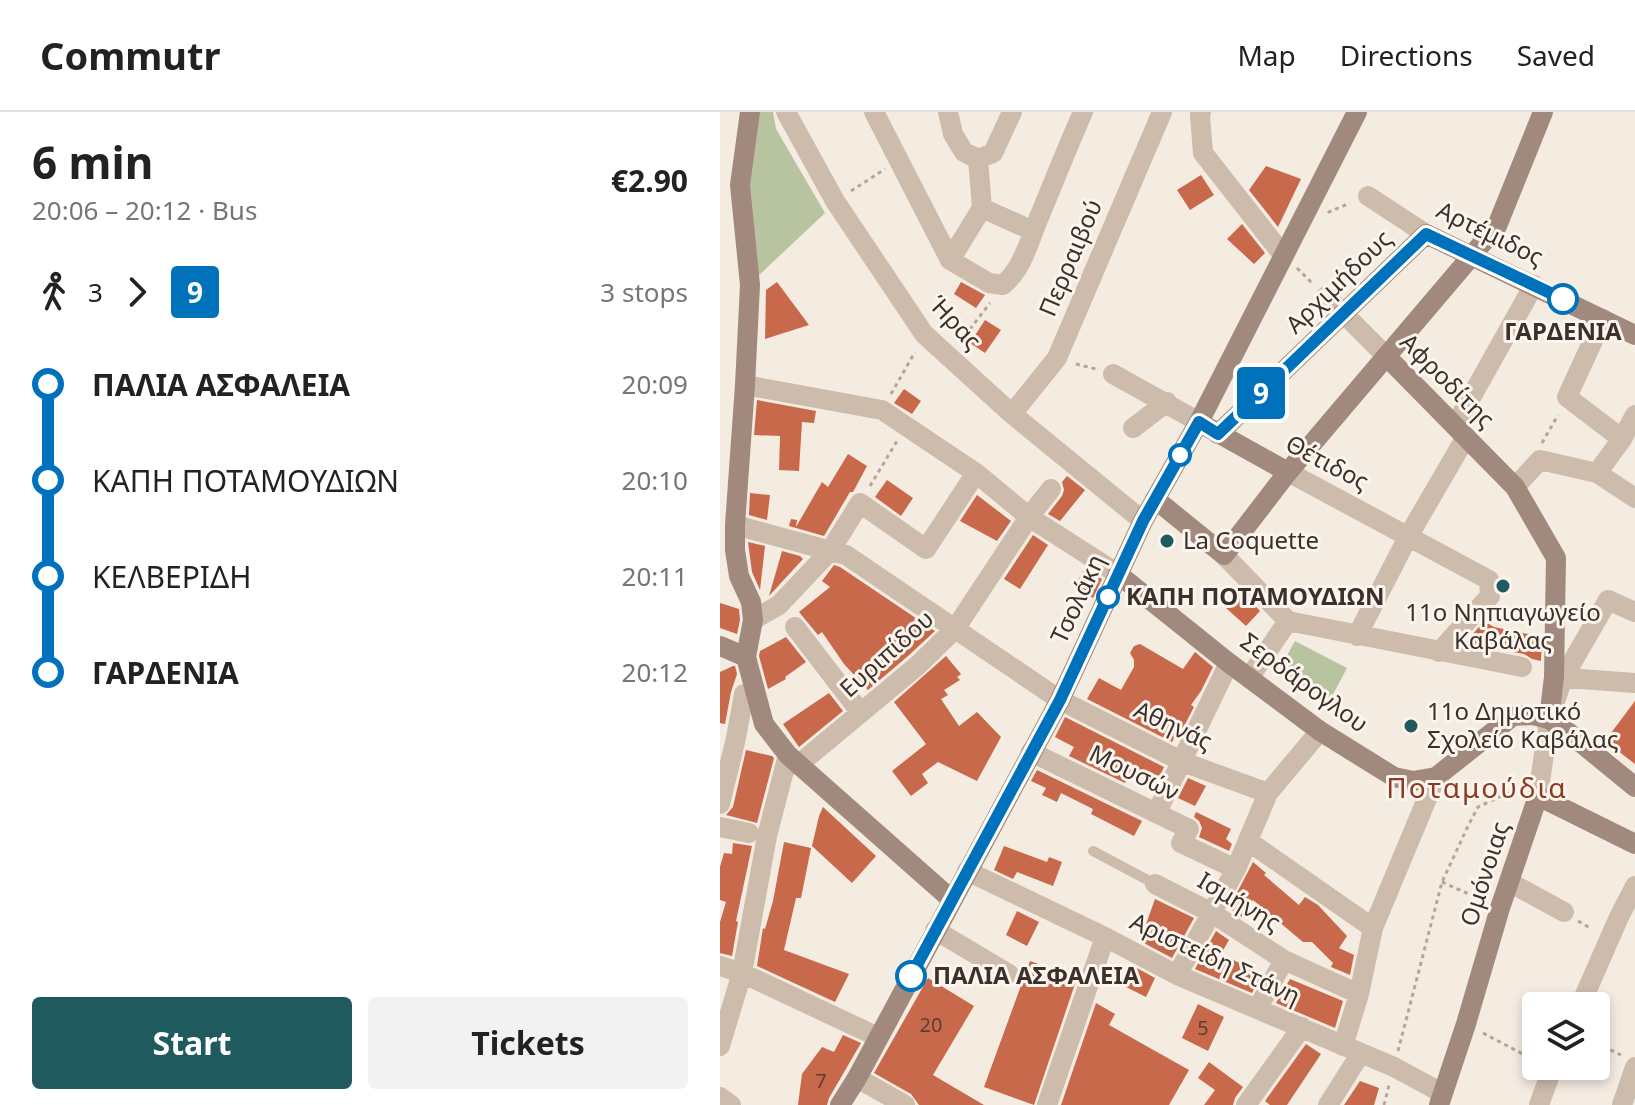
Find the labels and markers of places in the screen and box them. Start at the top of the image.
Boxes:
marker: ΓΑΡΔΕΝΙΑ [1548,284,1578,314]
place label: ΓΑΡΔΕΝΙΑ [1504,314,1622,347]
unlabelled marker [1169,444,1191,466]
place label: La Coquette [1183,523,1319,556]
marker: La Coquette [1158,532,1176,550]
marker: 11ο Νηπιαγωγείο Καβάλας [1494,577,1512,595]
place label: ΚΑΠΗ ΠΟΤΑΜΟΥΔΙΩΝ [1126,579,1384,612]
marker: ΚΑΠΗ ΠΟΤΑΜΟΥΔΙΩΝ [1097,586,1119,608]
place label: 11ο Νηπιαγωγείο Καβάλας [1405,595,1601,656]
place label: 11ο Δημοτικό Σχολείο Καβάλας [1427,694,1618,755]
marker: 11ο Δημοτικό Σχολείο Καβάλας [1402,717,1420,735]
place label: ΠΑΛΙΑ ΑΣΦΑΛΕΙΑ [933,958,1140,991]
marker: ΠΑΛΙΑ ΑΣΦΑΛΕΙΑ [896,961,926,991]

